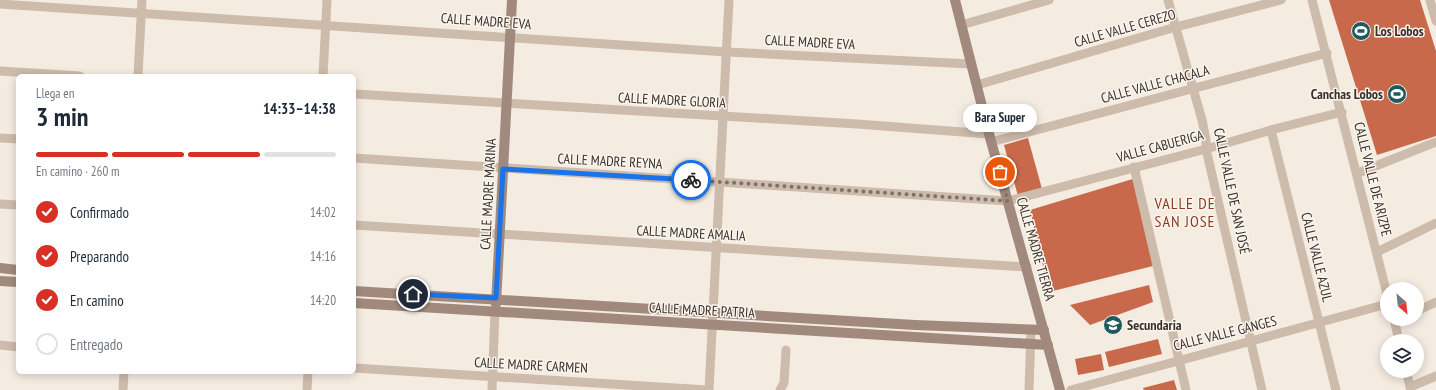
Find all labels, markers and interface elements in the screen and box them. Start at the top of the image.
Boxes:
street label: CALLE VALLE CEREZO [1072,5,1178,51]
street label: CALLE MADRE EVA [440,9,532,33]
sports icon: Los Lobos [1350,20,1372,42]
place label: Los Lobos [1375,22,1424,40]
street label: CALLE MADRE EVA [764,31,856,53]
street label: CALLE VALLE CHACALA [1099,61,1212,107]
sports icon: Canchas Lobos [1386,83,1408,105]
text: Llega en [36,85,74,102]
place label: Canchas Lobos [1311,85,1383,103]
street label: CALLE MADRE GLORIA [618,88,727,112]
text: 14:33–14:38 [263,99,336,118]
text: 3 min [36,100,89,133]
callout: Bara Super [963,104,1037,132]
text: Bara Super [975,109,1025,126]
street label: CALLE VALLE DE ARIZPE [1350,120,1396,238]
street label: VALLE CABUERIGA [1114,126,1206,166]
street label: CALLE VALLE DE SAN JOSÉ [1210,126,1254,256]
street label: CALLE MADRE MARINA [476,137,500,250]
street label: CALLE MADRE REYNA [557,149,663,173]
pin [983,155,1017,189]
courier [671,160,711,200]
icon: bag [989,161,1011,183]
text: En camino · 260 m [36,163,120,180]
icon: bike [680,169,702,191]
district label: VALLE DE SAN JOSE [1153,193,1216,231]
street label: CALLE MADRE TIERRA [1013,195,1059,303]
icon: check [36,201,58,223]
text: Confirmado [70,203,129,222]
text: 14:02 [310,204,336,221]
street label: CALLE VALLE AZUL [1297,210,1337,304]
street label: CALLE MADRE AMALIA [636,221,746,245]
icon: check [36,245,58,267]
text: Preparando [70,247,129,266]
text: 14:16 [310,248,336,265]
pin [396,277,430,311]
north arrow [1380,282,1424,326]
map controls [1380,282,1424,378]
icon: home [402,283,424,305]
icon: check [36,289,58,311]
text: En camino [70,291,124,310]
text: 14:20 [310,292,336,309]
street label: CALLE MADRE PATRIA [649,298,756,322]
street label: CALLE VALLE GANGES [1171,311,1279,355]
school or university icon: Secundaria [1102,314,1124,336]
place label: Secundaria [1127,316,1182,334]
button: layers [1380,334,1424,378]
text: Entregado [70,335,123,354]
street label: CALLE MADRE CARMEN [474,353,588,377]

